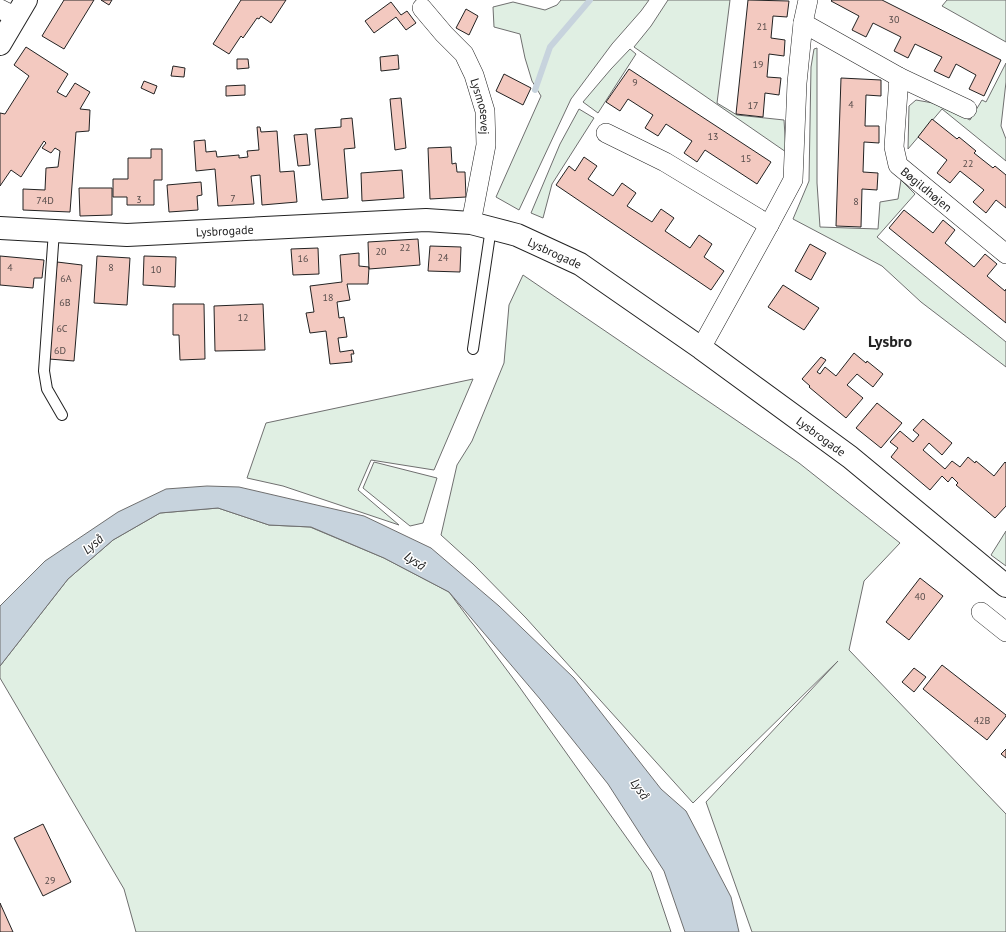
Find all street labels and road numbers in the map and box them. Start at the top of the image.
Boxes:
street label: Lysmosevej [468,76,493,135]
street label: Bøgildhøjen [898,163,956,214]
street label: Lysbrogade [196,221,254,239]
street label: Lysbrogade [526,234,584,271]
street label: Lysbrogade [794,413,849,459]

